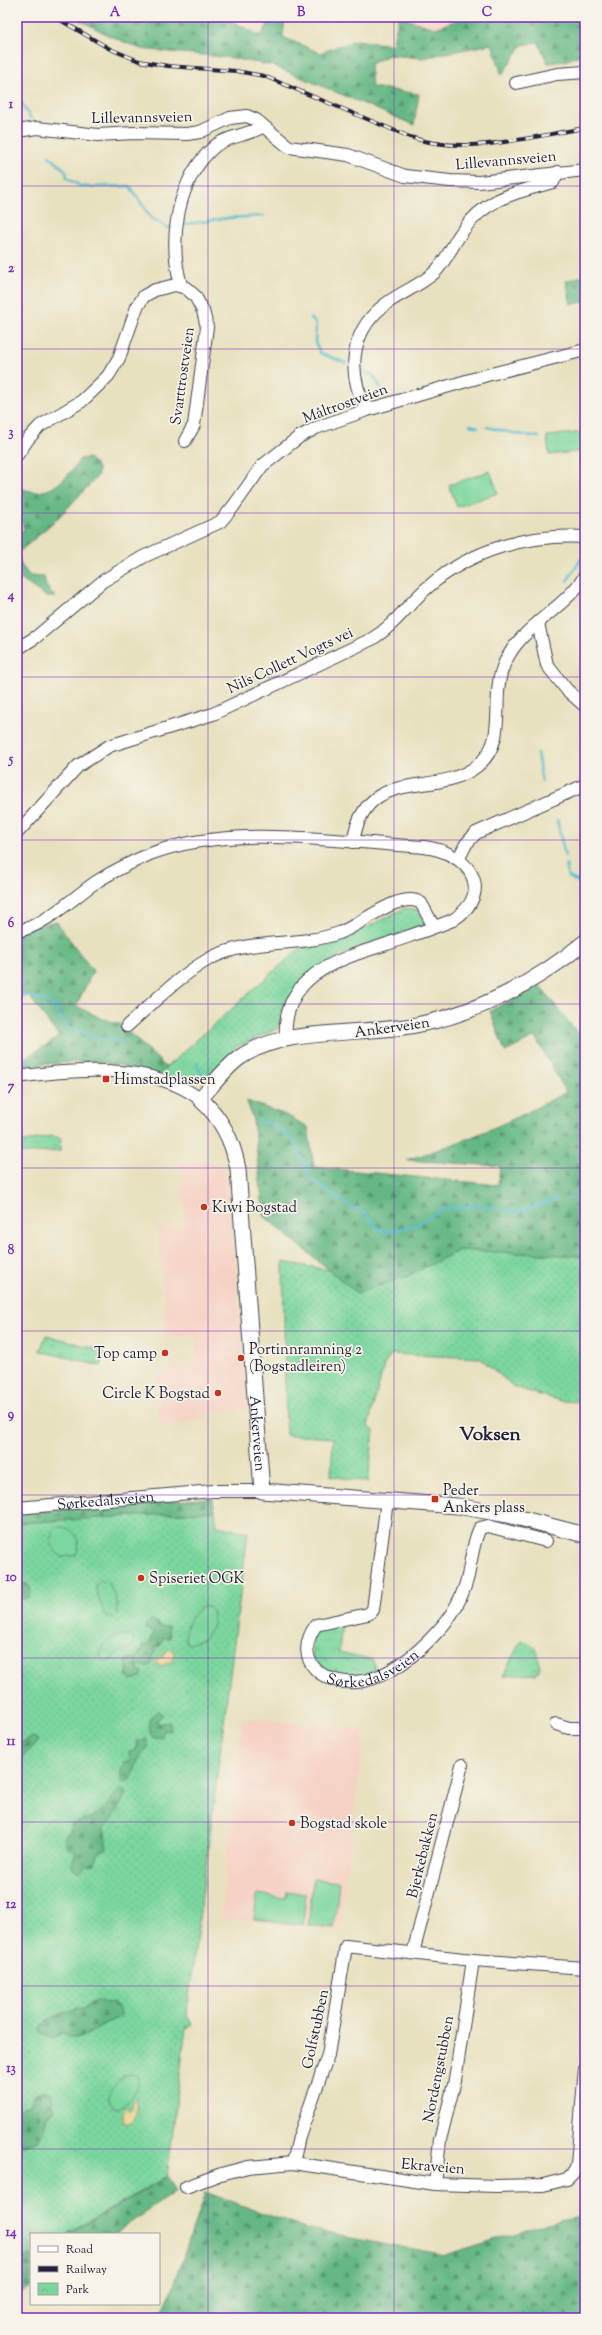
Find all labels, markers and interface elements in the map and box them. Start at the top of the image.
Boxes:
text: A [110,4,121,22]
text: B [297,4,306,22]
text: C [482,4,492,22]
text: 1 [9,96,14,114]
street label: Lillevannsveien [91,107,193,130]
street label: Lillevannsveien [455,147,558,176]
text: 2 [8,260,15,278]
street label: Svarttrostveien [166,326,201,427]
street label: Måltrostveien [300,379,391,430]
text: 3 [8,424,14,442]
text: 4 [7,587,15,605]
street label: Nils Collett Vogts vei [224,623,357,700]
text: 5 [8,751,14,769]
text: 6 [8,915,15,933]
street label: Ankerveien [353,1013,431,1044]
place label: Himstadplassen [114,1070,216,1091]
marker: Himstadplassen [101,1074,111,1084]
text: 7 [8,1078,15,1096]
place label: Kiwi Bogstad [212,1198,297,1219]
marker: Kiwi Bogstad [199,1202,209,1212]
text: 8 [8,1242,15,1260]
place label: Portinnramning 2 (Bogstadleiren) [249,1340,362,1378]
place label: Top camp [94,1344,157,1365]
marker: Top camp [160,1348,170,1358]
marker: Portinnramning 2 (Bogstadleiren) [236,1353,246,1363]
place label: Circle K Bogstad [102,1384,211,1405]
marker: Circle K Bogstad [213,1388,223,1398]
street label: Ankerveien [243,1395,270,1472]
text: 9 [8,1406,15,1424]
district label: Voksen [459,1422,522,1449]
place label: Peder Ankers plass [443,1481,525,1519]
street label: Sørkedalsveien [56,1487,155,1516]
marker: Peder Ankers plass [430,1494,440,1504]
text: 10 [5,1569,17,1587]
place label: Spiseriet OGK [149,1569,245,1590]
marker: Spiseriet OGK [136,1573,146,1583]
street label: Sørkedalsveien [323,1645,424,1694]
text: 11 [7,1733,16,1751]
street label: Bjerkebakken [403,1810,444,1901]
place label: Bogstad skole [300,1814,387,1835]
marker: Bogstad skole [287,1818,297,1828]
text: 12 [6,1896,17,1914]
street label: Golfstubben [298,1987,335,2071]
street label: Nordengstubben [419,2014,460,2125]
text: 13 [6,2060,16,2078]
street label: Ekraveien [400,2154,466,2181]
text: 14 [6,2224,17,2242]
legend [30,2233,160,2305]
text: Road [66,2241,93,2259]
text: Railway [66,2261,107,2279]
text: Park [66,2281,89,2299]

